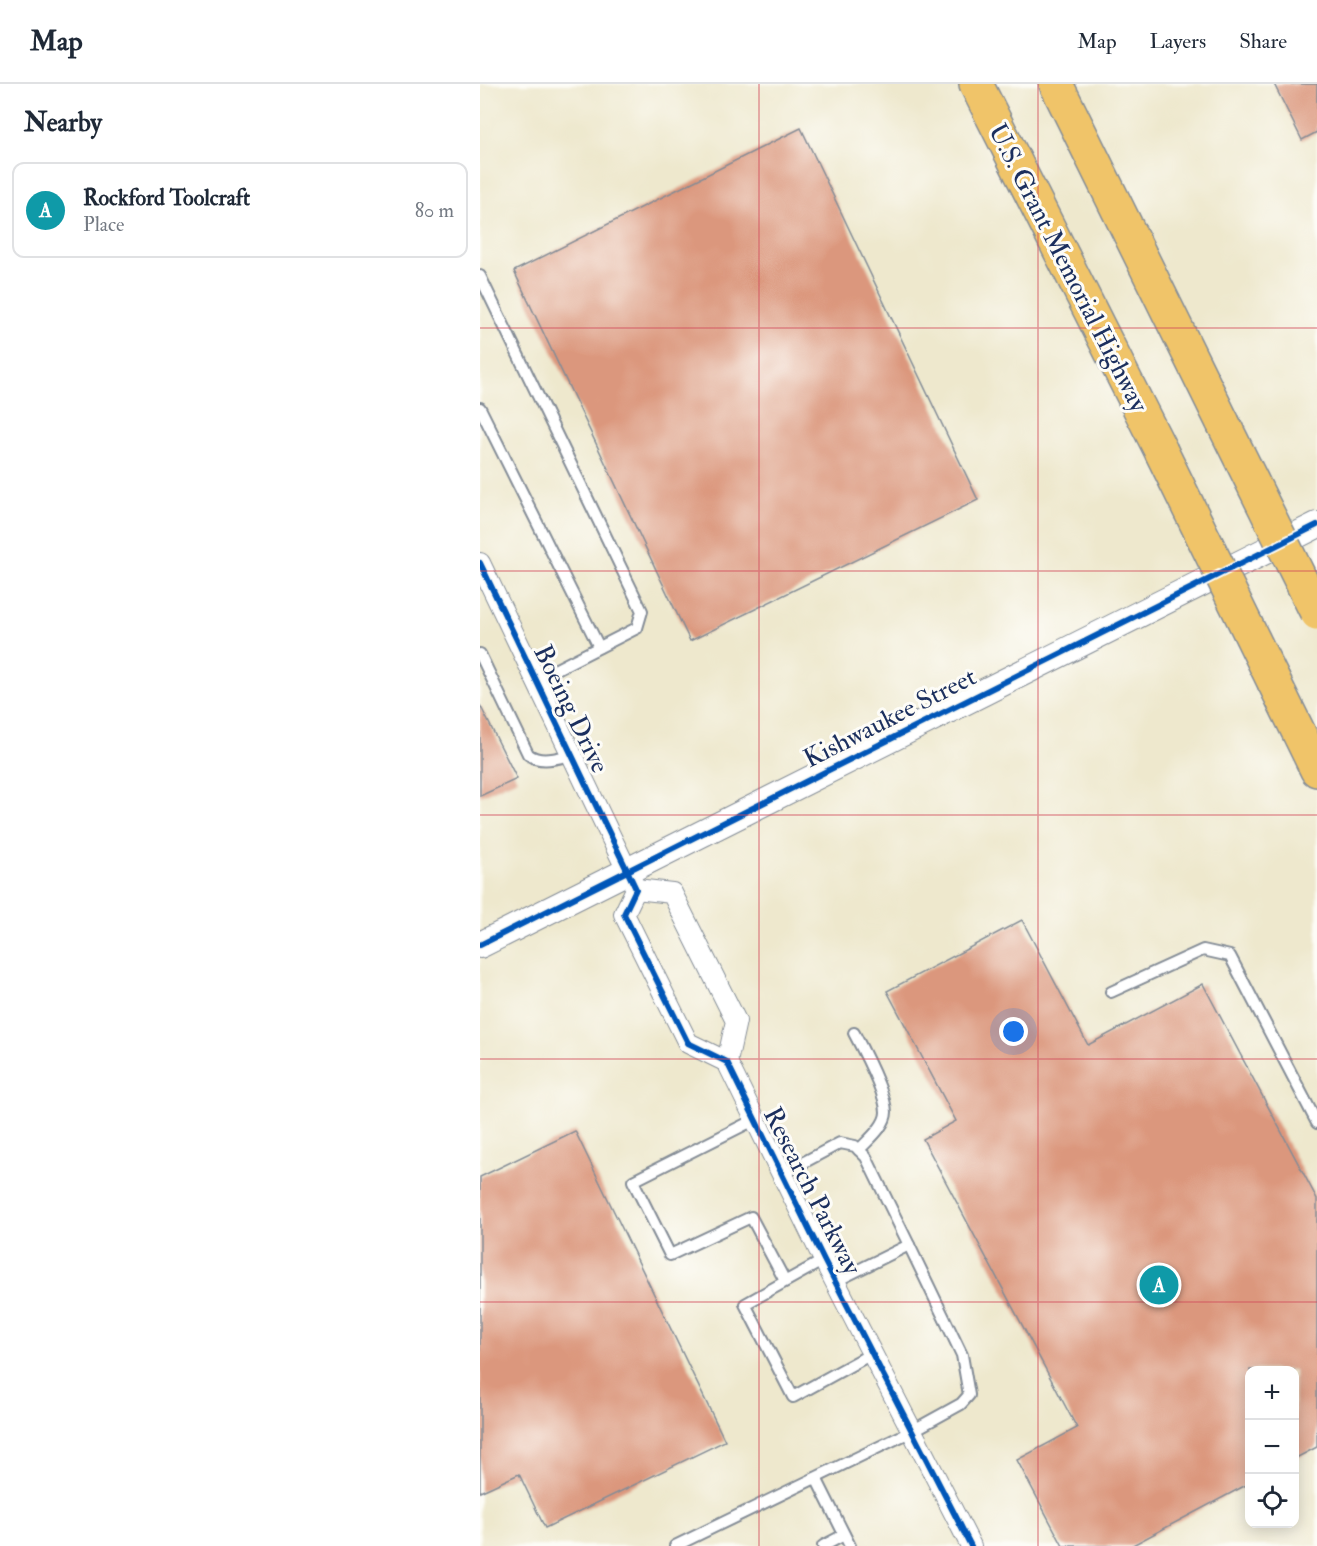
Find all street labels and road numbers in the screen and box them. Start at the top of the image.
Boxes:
street label: U.S. Grant Memorial Highway [981,118,1155,418]
street label: Boeing Drive [526,640,616,778]
street label: Kishwaukee Street [798,661,982,775]
street label: Research Parkway [756,1102,868,1281]

